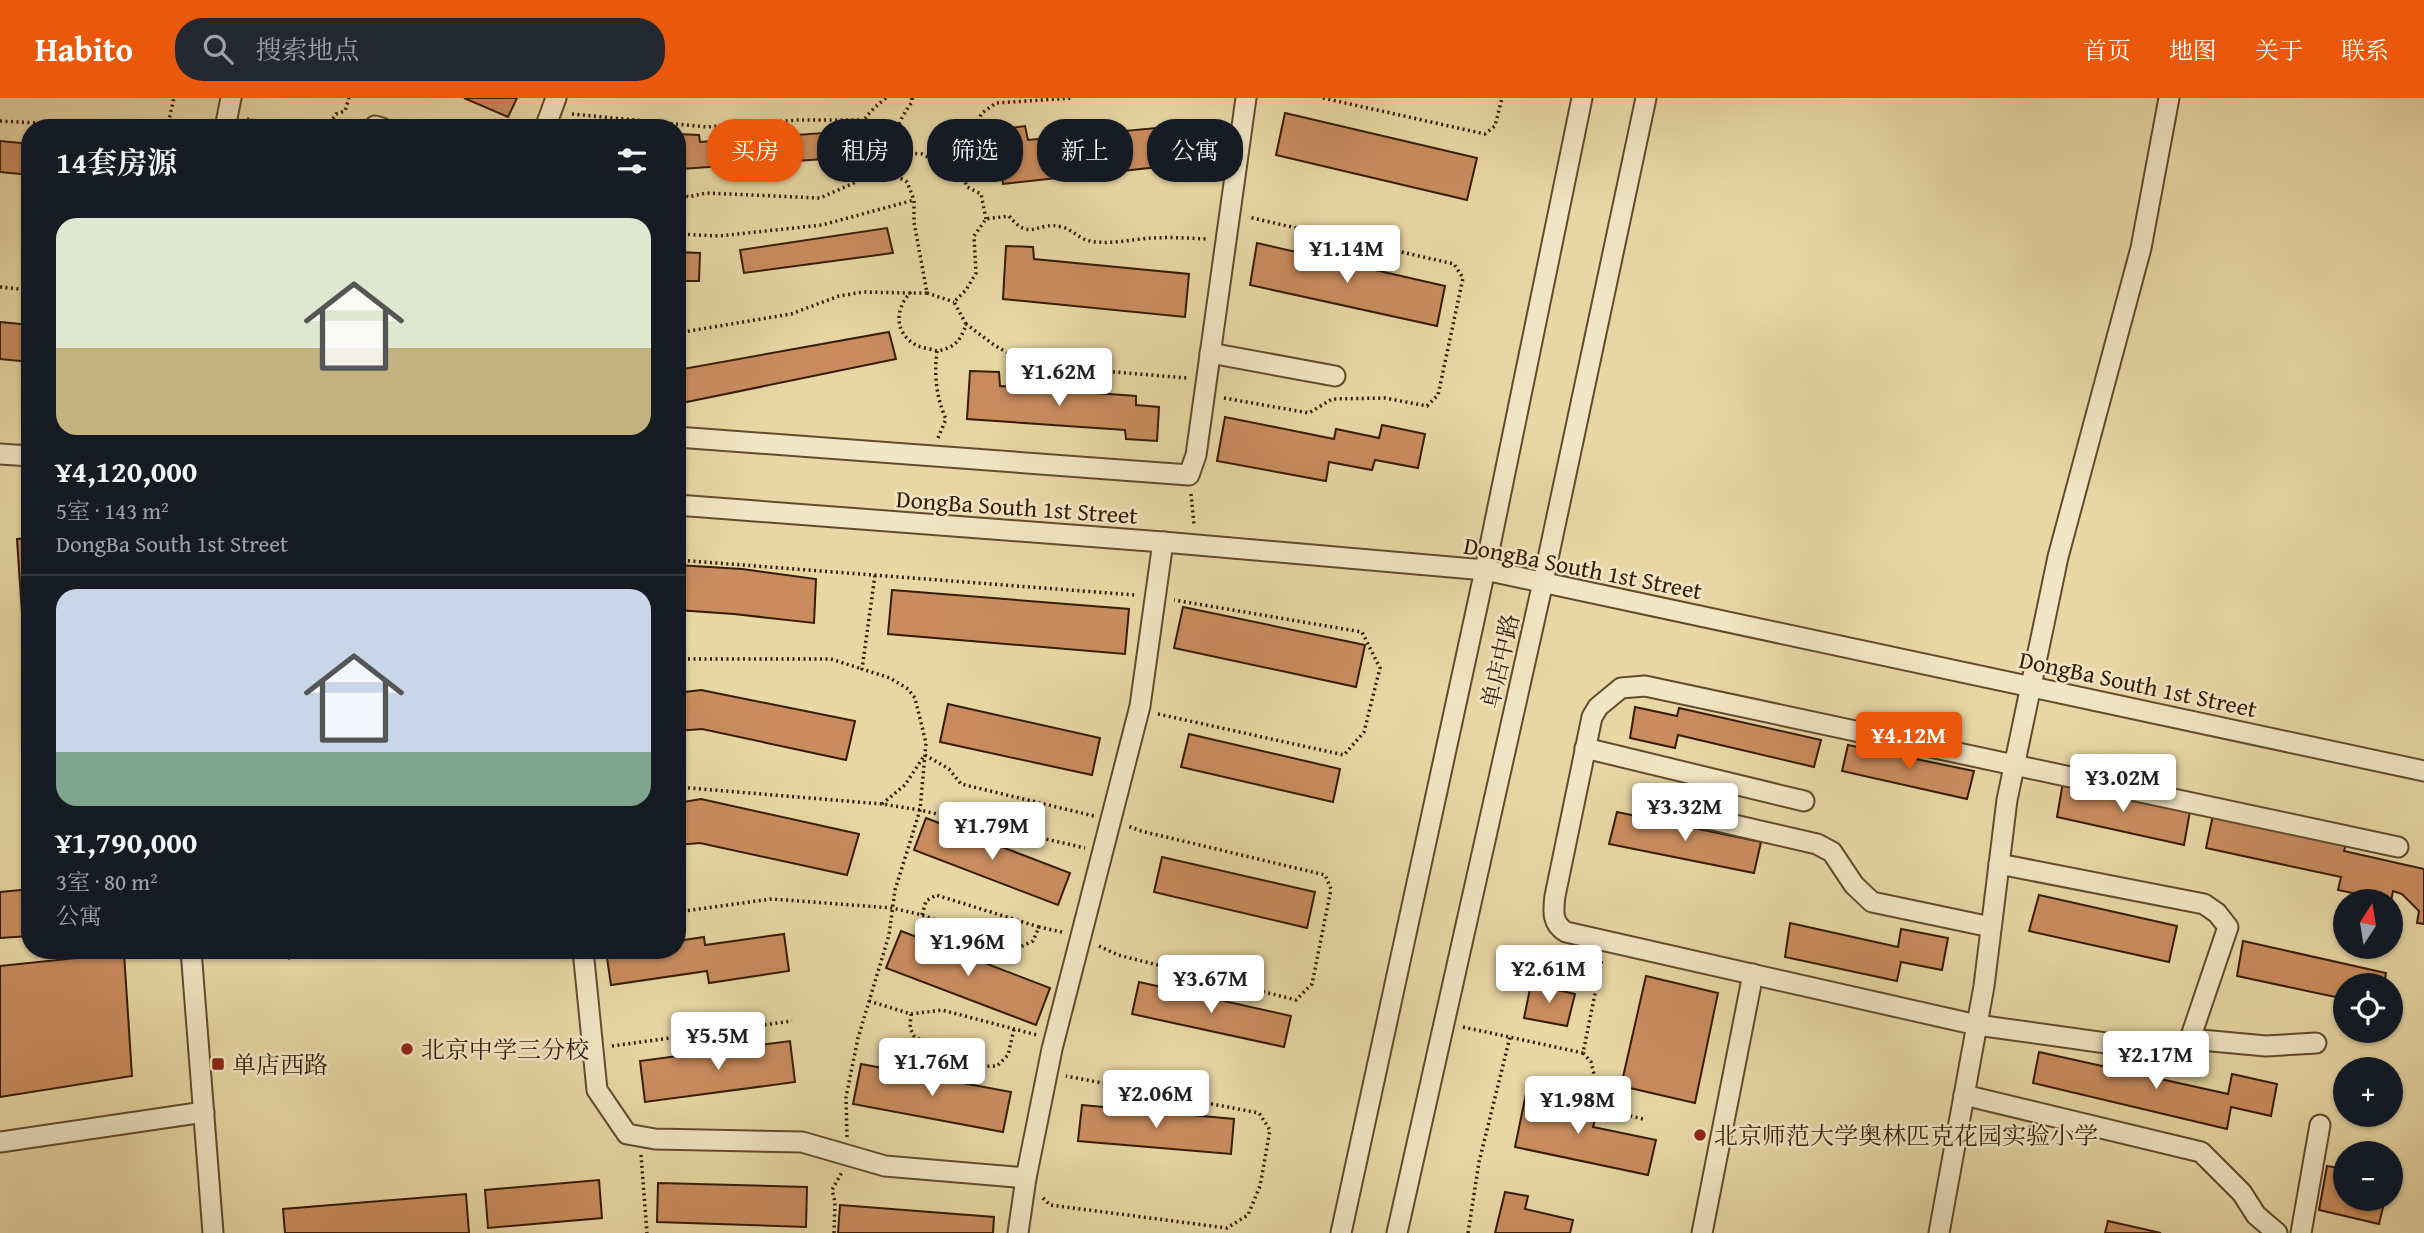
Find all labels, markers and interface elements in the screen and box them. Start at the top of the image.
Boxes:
search box [175,18,665,81]
text: Habito [35,25,133,73]
icon: search [199,30,237,68]
text: 搜索地点 [255,30,359,69]
text: 首页 [2083,33,2131,68]
text: 地图 [2169,33,2217,68]
text: 关于 [2255,33,2303,68]
text: 联系 [2341,33,2389,68]
chip: 买房 [707,119,803,182]
chip: 租房 [817,119,913,182]
chip: 筛选 [927,119,1023,182]
chip: 新上 [1037,119,1133,182]
chip: 公寓 [1147,119,1243,182]
text: 14套房源 [56,140,177,184]
icon: filters [613,142,651,180]
pin: ¥1.14M [1290,226,1404,285]
text: ¥1.14M [1310,231,1384,264]
icon: home [291,263,417,389]
pin: ¥1.62M [1002,348,1116,408]
text: ¥1.62M [1022,354,1096,387]
text: ¥4,120,000 [56,449,197,493]
street label: DongBa South 1st Street [895,481,1140,533]
text: 5室 · 143 m² [56,494,169,527]
text: DongBa South 1st Street [56,527,288,560]
street label: DongBa South 1st Street [1461,528,1706,608]
street label: 单店中路 [1472,610,1528,712]
icon: home [291,635,417,761]
street label: DongBa South 1st Street [2016,642,2261,726]
pin: ¥4.12M [1852,712,1966,772]
text: ¥4.12M [1872,718,1946,751]
pin: ¥3.02M [2066,754,2180,814]
text: ¥3.02M [2086,760,2160,793]
pin: ¥3.32M [1628,784,1742,843]
text: ¥3.32M [1648,789,1722,822]
pin: ¥1.79M [935,802,1049,862]
text: ¥1.79M [955,808,1029,841]
text: ¥1,790,000 [56,820,197,864]
text: 3室 · 80 m² [56,865,158,898]
north arrow [2333,889,2403,959]
map controls [2333,889,2403,1211]
text: 公寓 [56,899,102,932]
pin: ¥1.96M [911,918,1025,978]
text: ¥1.96M [931,924,1005,957]
pin: ¥2.61M [1492,946,1606,1005]
text: ¥2.61M [1512,951,1586,984]
pin: ¥3.67M [1154,956,1268,1015]
text: ¥3.67M [1174,961,1248,994]
button: locate [2333,973,2403,1043]
pin: ¥5.5M [669,1012,767,1072]
text: ¥5.5M [687,1018,749,1051]
place label: 北京中学三分校 [421,1032,589,1067]
pin: ¥2.17M [2099,1032,2213,1091]
text: ¥2.17M [2119,1037,2193,1070]
pin: ¥1.76M [875,1038,989,1098]
marker: 北京中学三分校 [399,1041,415,1057]
text: ¥1.76M [895,1044,969,1077]
place label: 单店西路 [232,1047,328,1082]
marker: 单店西路 [210,1056,226,1072]
button: + [2333,1057,2403,1127]
pin: ¥2.06M [1099,1070,1213,1130]
text: ¥2.06M [1119,1076,1193,1109]
pin: ¥1.98M [1521,1076,1635,1136]
text: ¥1.98M [1541,1082,1615,1115]
place label: 北京师范大学奥林匹克花园实验小学 [1714,1118,2098,1153]
marker: 北京师范大学奥林匹克花园实验小学 [1692,1127,1708,1143]
button: − [2333,1141,2403,1211]

